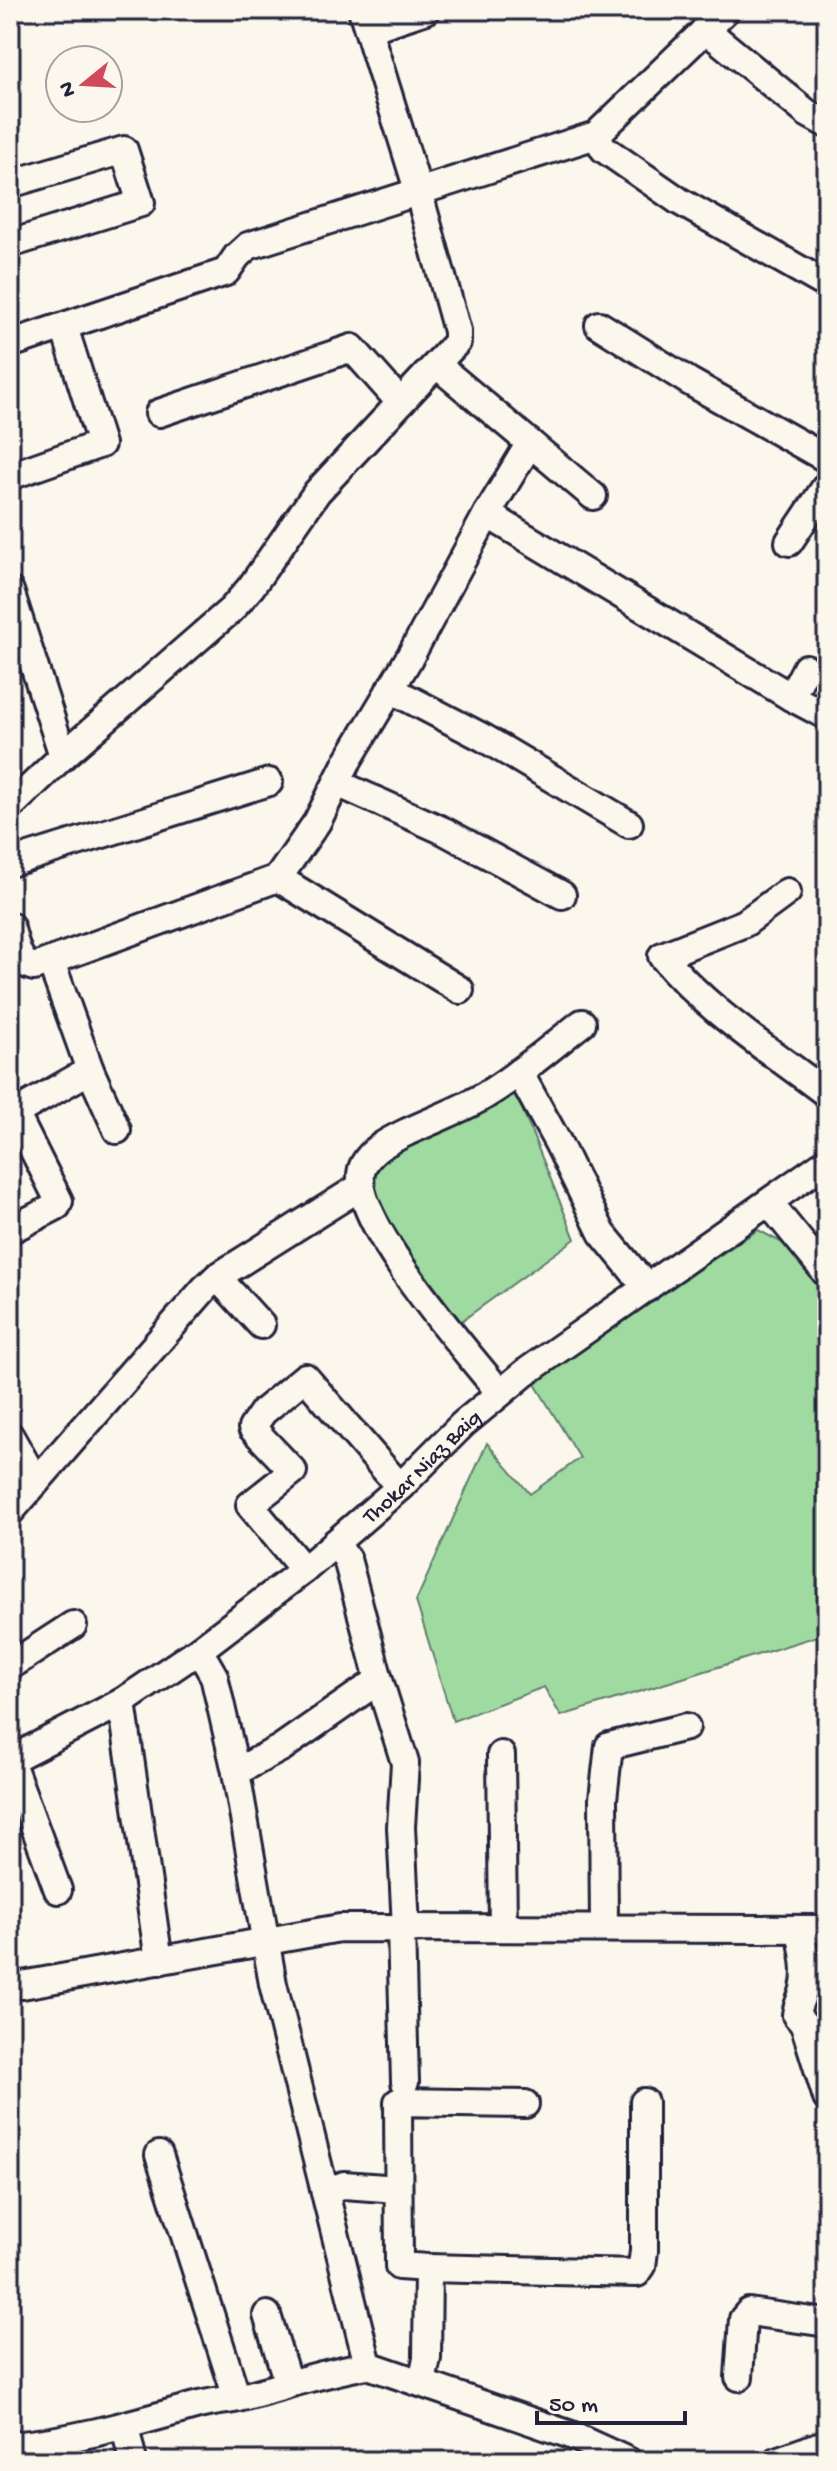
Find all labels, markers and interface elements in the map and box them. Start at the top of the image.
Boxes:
north arrow [44,44,124,124]
text: N [54,78,83,100]
street label: Thokar Niaz Baig [357,1406,488,1532]
scale bar [537,2375,685,2425]
text: 50 m [549,2392,598,2421]

